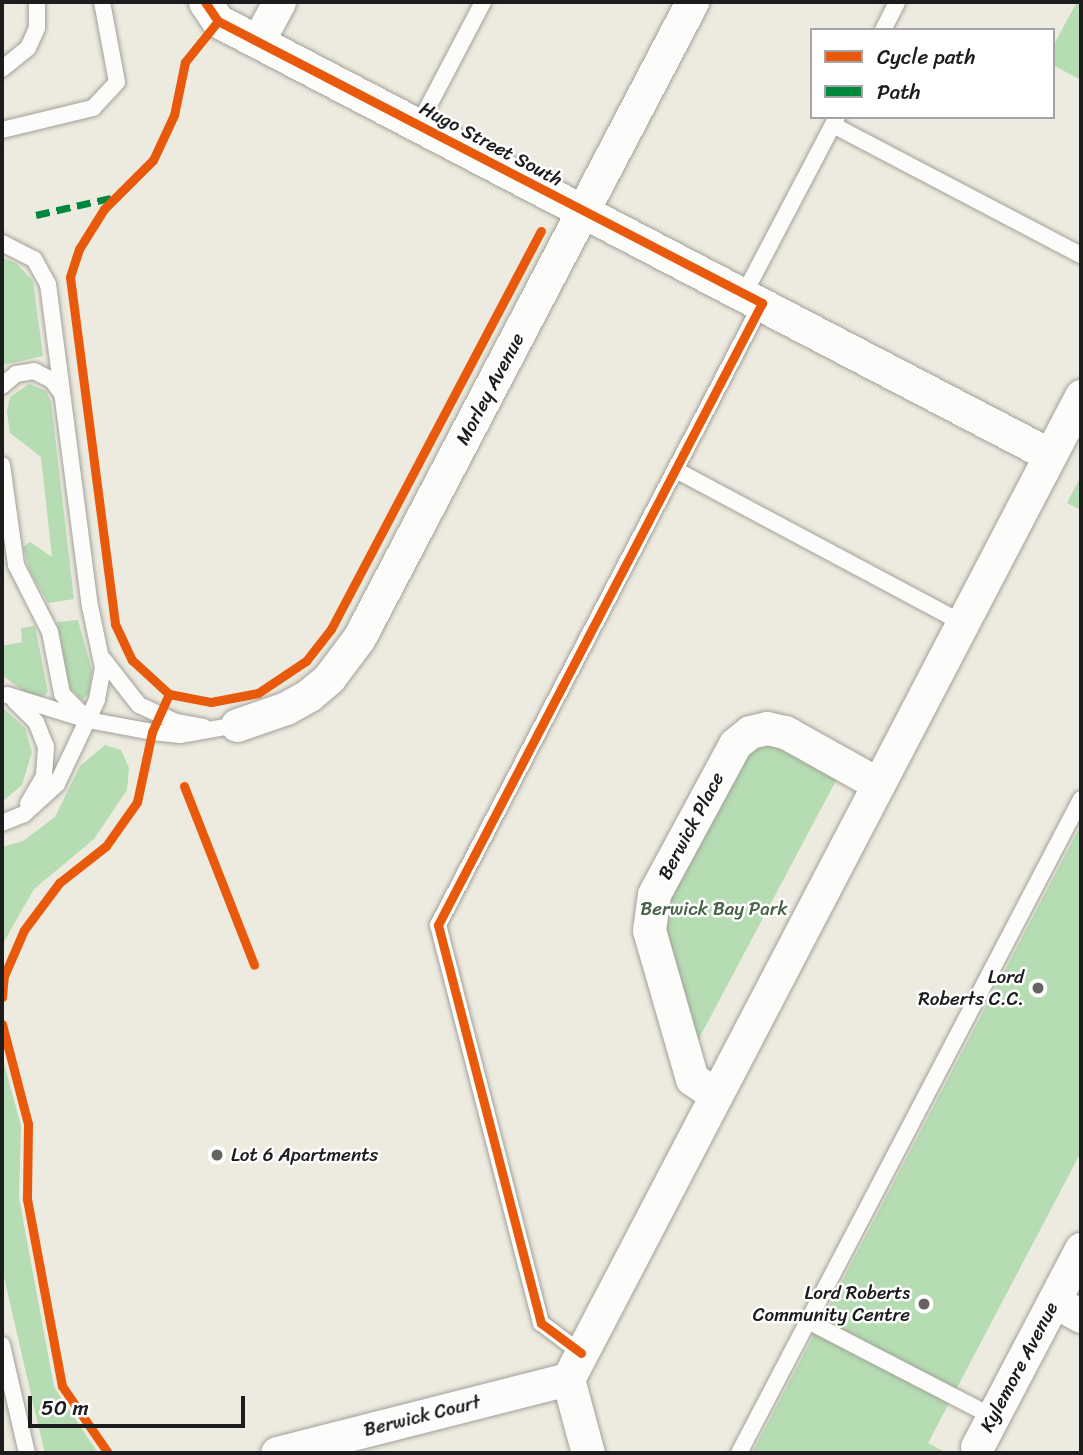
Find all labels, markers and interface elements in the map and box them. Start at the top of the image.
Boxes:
legend [810,28,1055,119]
text: Cycle path [877,38,976,76]
text: Path [877,73,920,111]
street label: Hugo Street South [416,97,566,191]
street label: Morley Avenue [451,329,529,449]
street label: Berwick Place [653,768,729,884]
park label: Berwick Bay Park [640,898,788,920]
place label: Lord Roberts C.C. [918,966,1024,1010]
marker: Lord Roberts C.C. [1030,980,1046,996]
place label: Lot 6 Apartments [231,1144,377,1166]
marker: Lot 6 Apartments [209,1147,225,1163]
place label: Lord Roberts Community Centre [753,1282,910,1326]
marker: Lord Roberts Community Centre [916,1296,932,1312]
street label: Kylemore Avenue [975,1298,1063,1436]
scale bar [32,1382,248,1426]
text: 50 m [41,1389,89,1427]
street label: Berwick Court [361,1390,483,1442]

